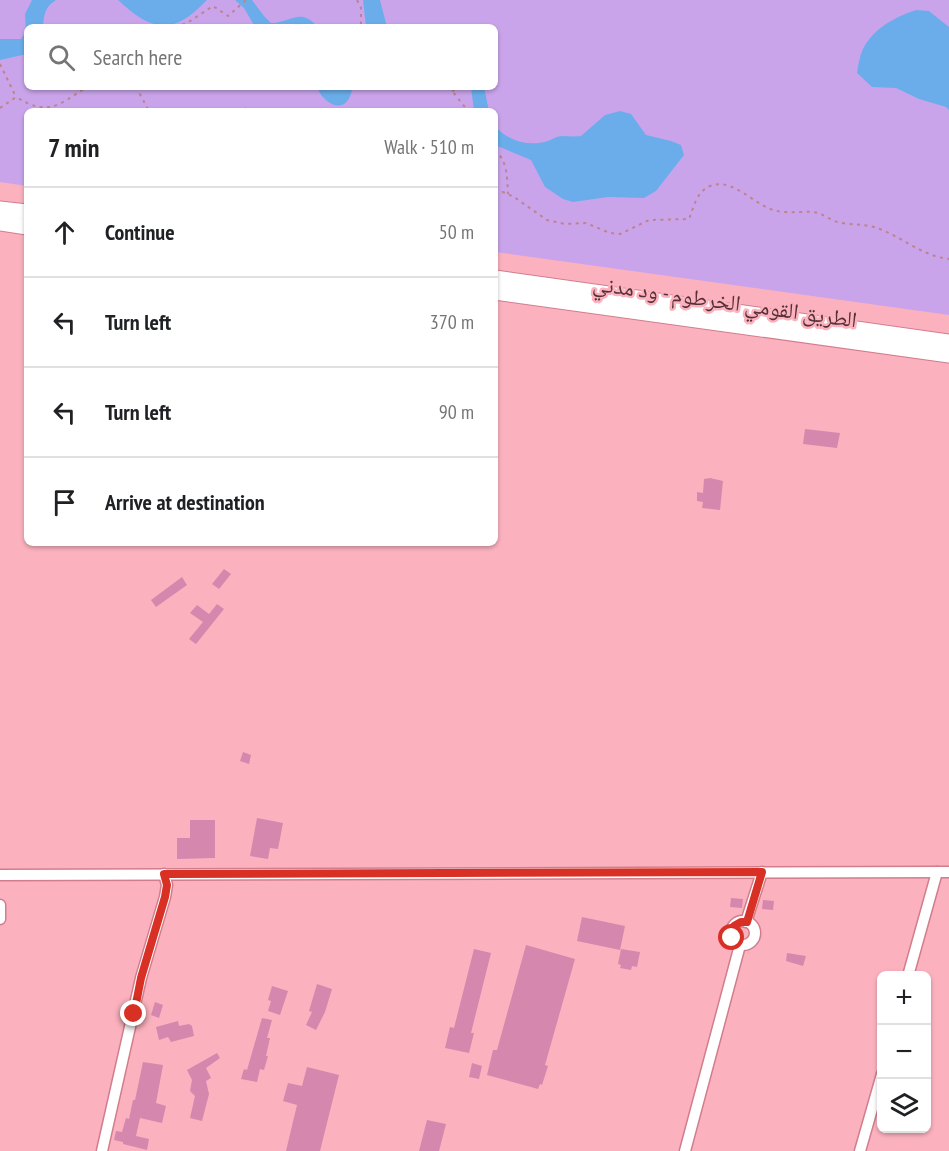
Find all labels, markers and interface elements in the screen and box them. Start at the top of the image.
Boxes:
search box [24,24,498,90]
icon: search [45,41,78,74]
text: Search here [93,43,182,71]
text: 7 min [48,131,99,164]
text: Walk · 510 m [384,134,474,160]
icon: ahead [48,216,81,249]
text: Continue [105,218,175,246]
text: 50 m [439,219,474,245]
street label: الطريق القومي الخرطوم - ود مدني [591,269,859,337]
icon: left [48,306,81,339]
text: Turn left [105,308,171,336]
text: 370 m [430,309,474,335]
icon: left [48,396,81,429]
text: Turn left [105,398,171,426]
text: 90 m [439,399,474,425]
icon: arrive [48,486,81,519]
text: Arrive at destination [105,488,265,516]
route start [718,924,744,950]
map controls [877,971,931,1133]
button: + [877,971,931,1025]
route end [120,1000,146,1026]
button: − [877,1025,931,1079]
button: layers [877,1079,931,1133]

